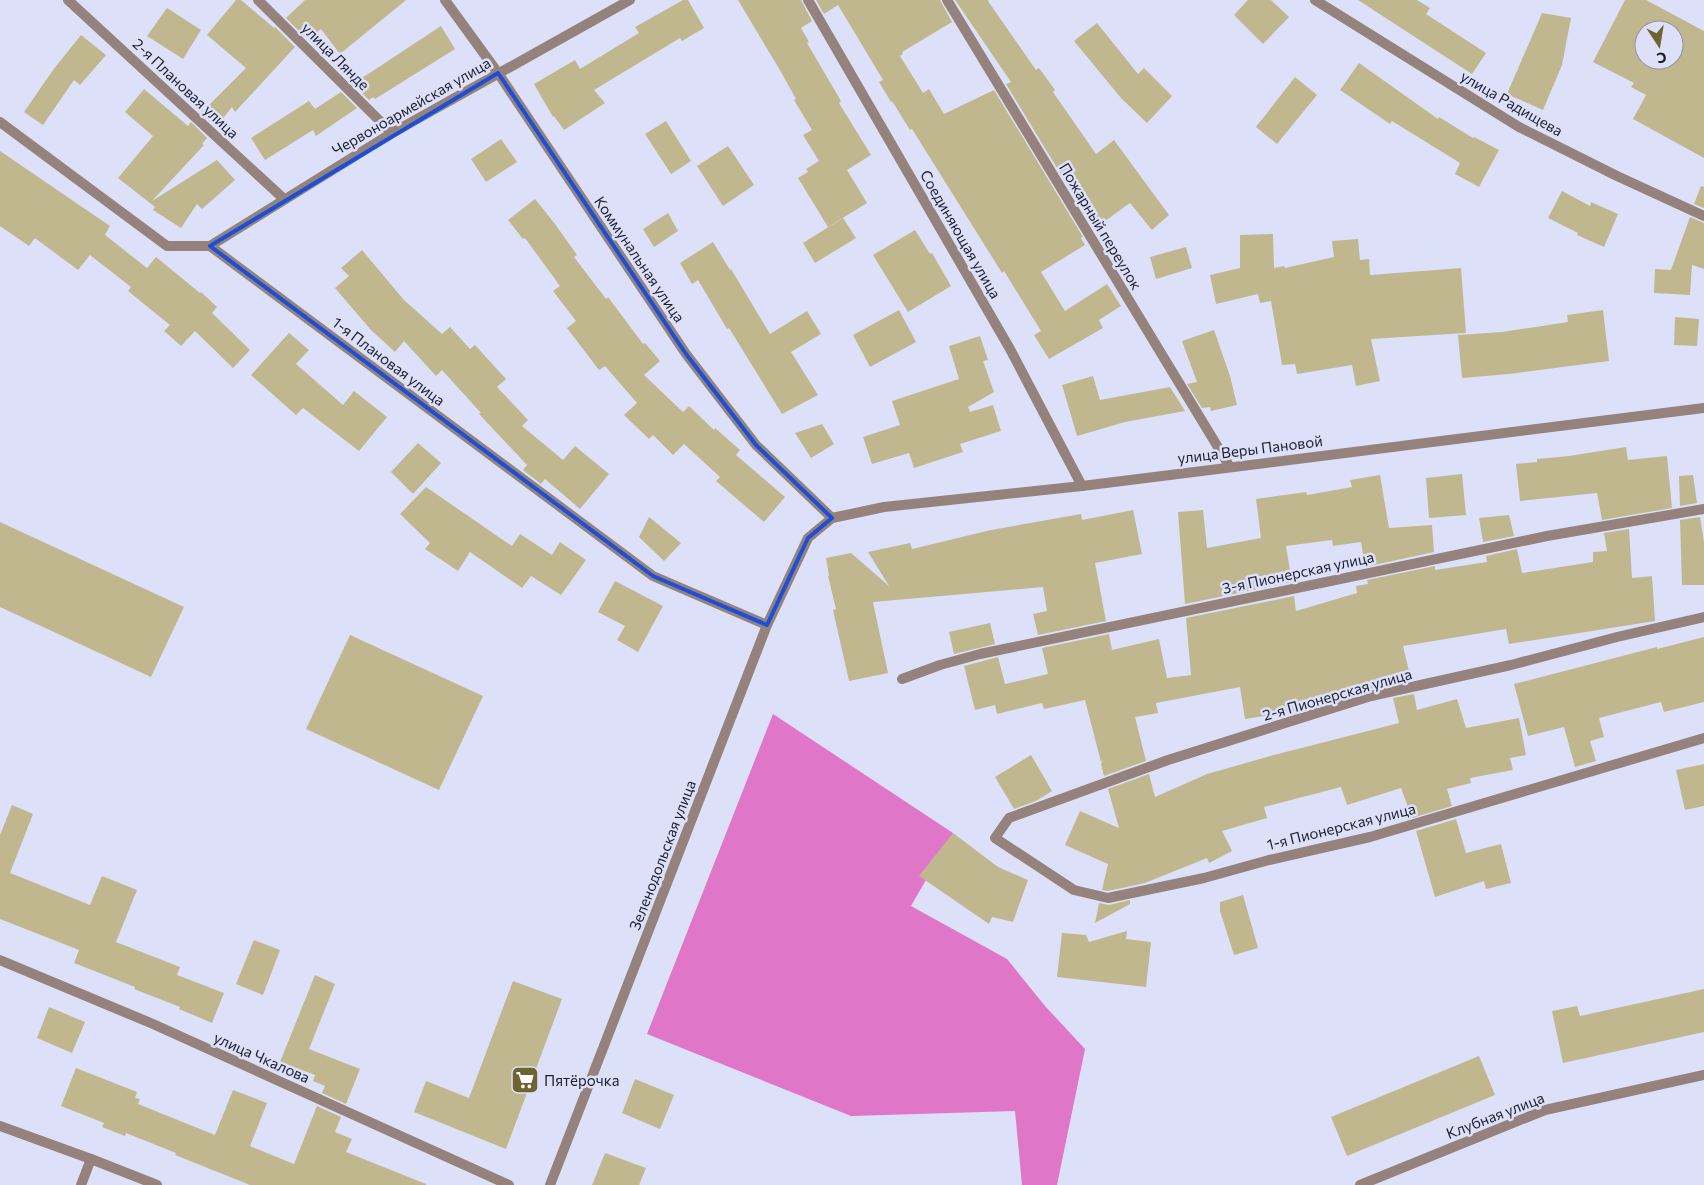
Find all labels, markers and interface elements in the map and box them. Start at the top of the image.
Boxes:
street label: улица Лянде [298,18,374,94]
north arrow [1634,20,1684,70]
street label: 2-я Плановая улица [129,34,243,142]
text: С [1655,49,1668,68]
street label: Червоноармейская улица [329,53,493,159]
street label: улица Радищева [1458,66,1566,140]
street label: Пожарный переулок [1056,159,1146,293]
street label: Соединяющая улица [917,166,1005,302]
street label: Коммунальная улица [591,192,689,326]
street label: 1-я Плановая улица [329,313,449,409]
street label: улица Веры Пановой [1176,431,1324,467]
street label: 3-я Пионерская улица [1220,547,1376,597]
street label: 2-я Пионерская улица [1260,664,1414,724]
street label: Зеленодольская улица [625,777,699,933]
street label: 1-я Пионерская улица [1265,799,1417,853]
street label: улица Чкалова [211,1028,313,1086]
supermarket icon: Пятёрочка [510,1065,540,1095]
place label: Пятёрочка [544,1071,619,1089]
street label: Клубная улица [1443,1088,1547,1142]

